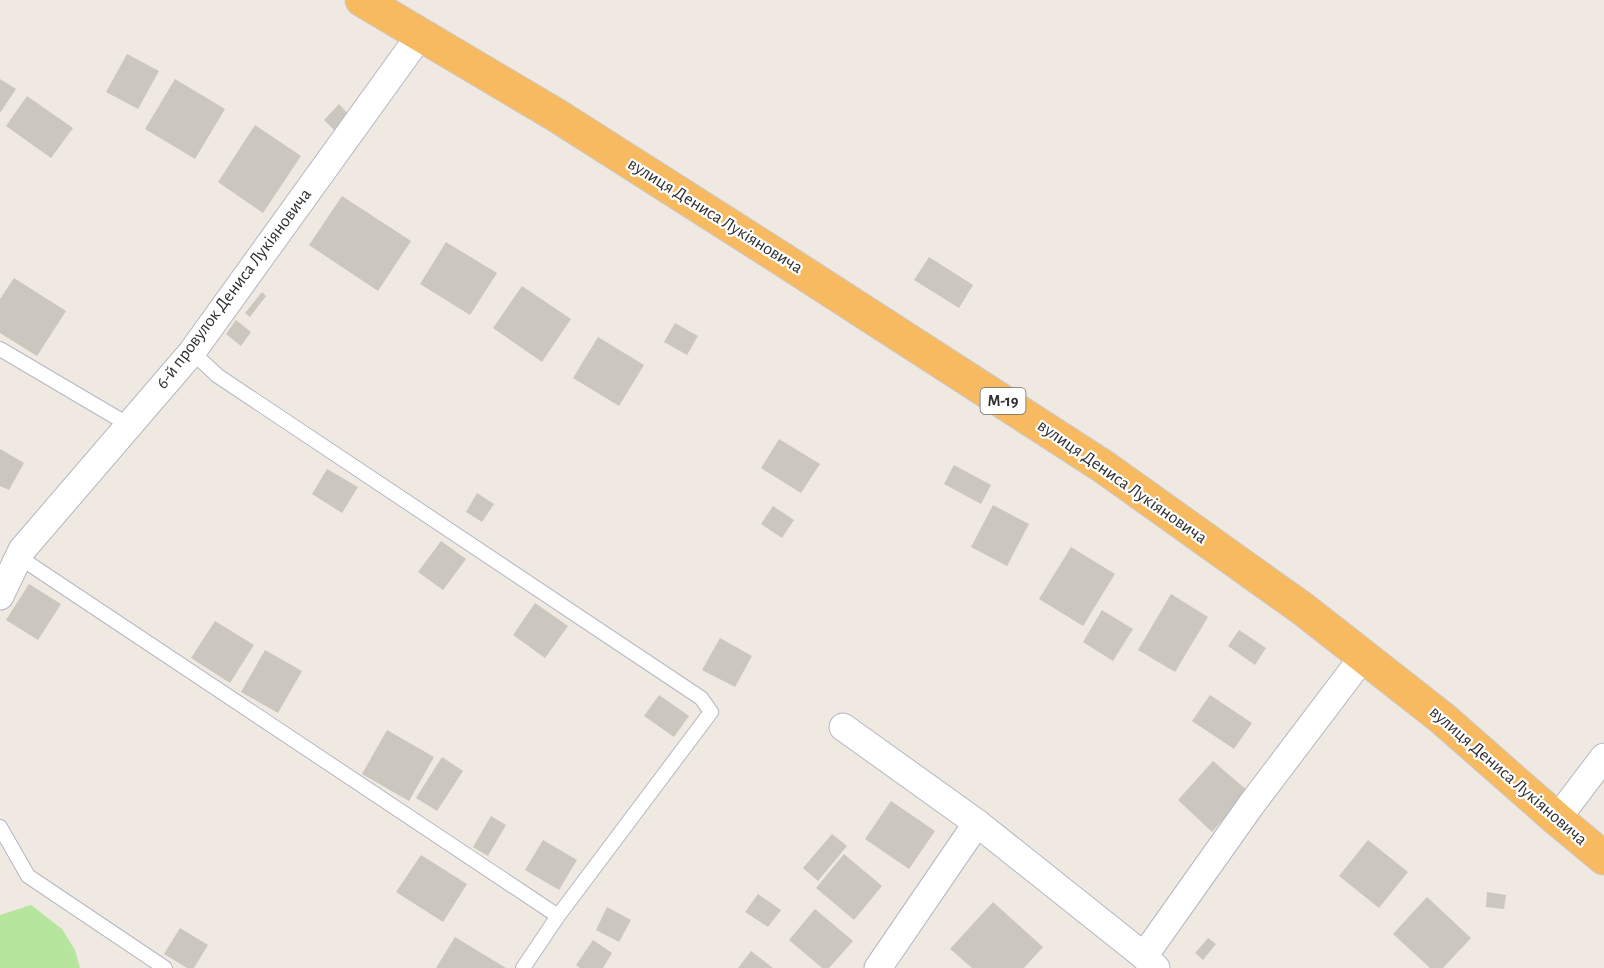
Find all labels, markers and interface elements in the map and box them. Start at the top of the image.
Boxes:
street label: вулиця Дениса Лукіяновича [624,155,806,277]
street label: 6-й провулок Дениса Лукіяновича [153,186,315,392]
road number: М-19 [980,388,1026,414]
street label: вулиця Дениса Лукіяновича [1034,417,1210,547]
street label: вулиця Дениса Лукіяновича [1426,703,1590,849]

